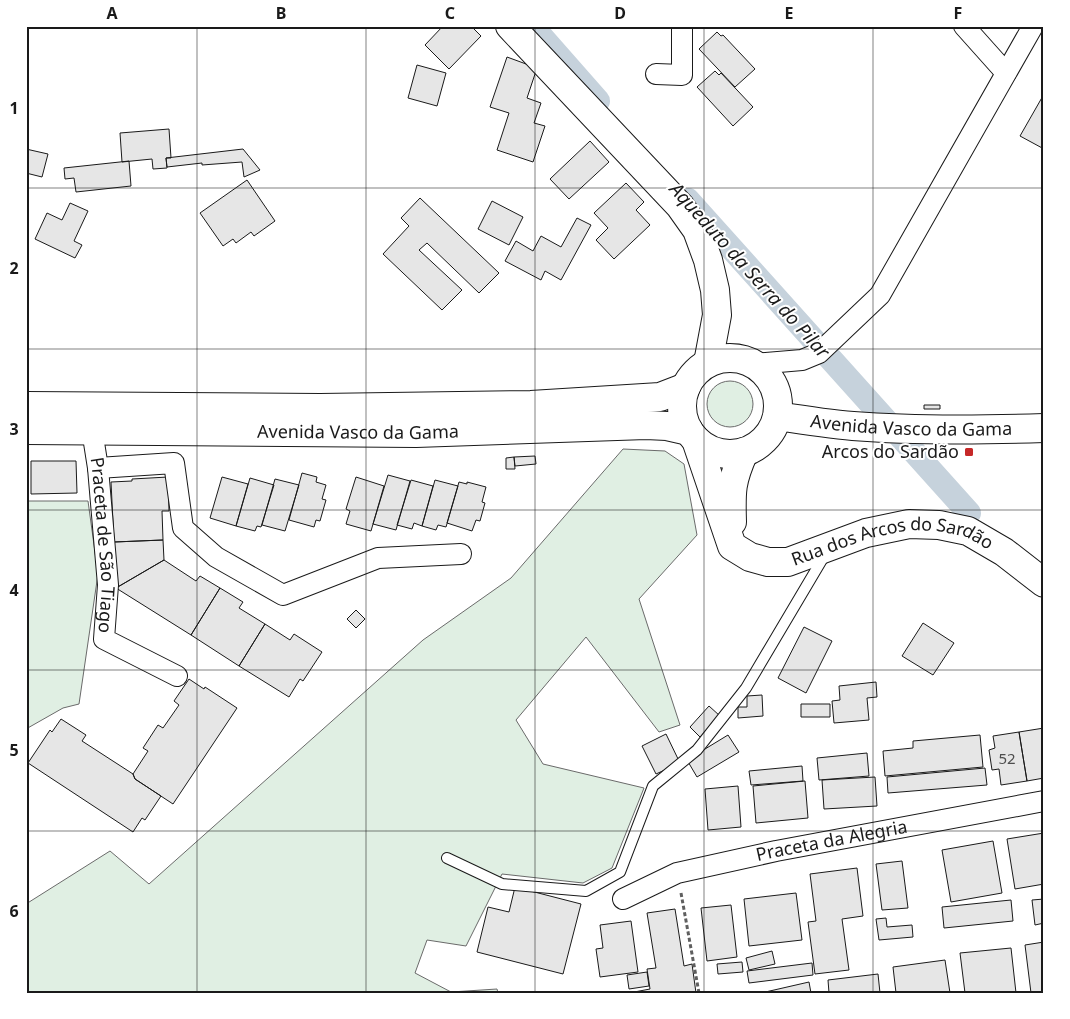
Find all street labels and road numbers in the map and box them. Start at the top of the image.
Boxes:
street label: Avenida Vasco da Gama [809,408,1012,441]
street label: Avenida Vasco da Gama [257,419,459,444]
street label: Praceta de São Tiago [85,455,121,634]
street label: Rua dos Arcos do Sardão [788,511,998,571]
street label: Praceta da Alegria [753,814,909,866]

